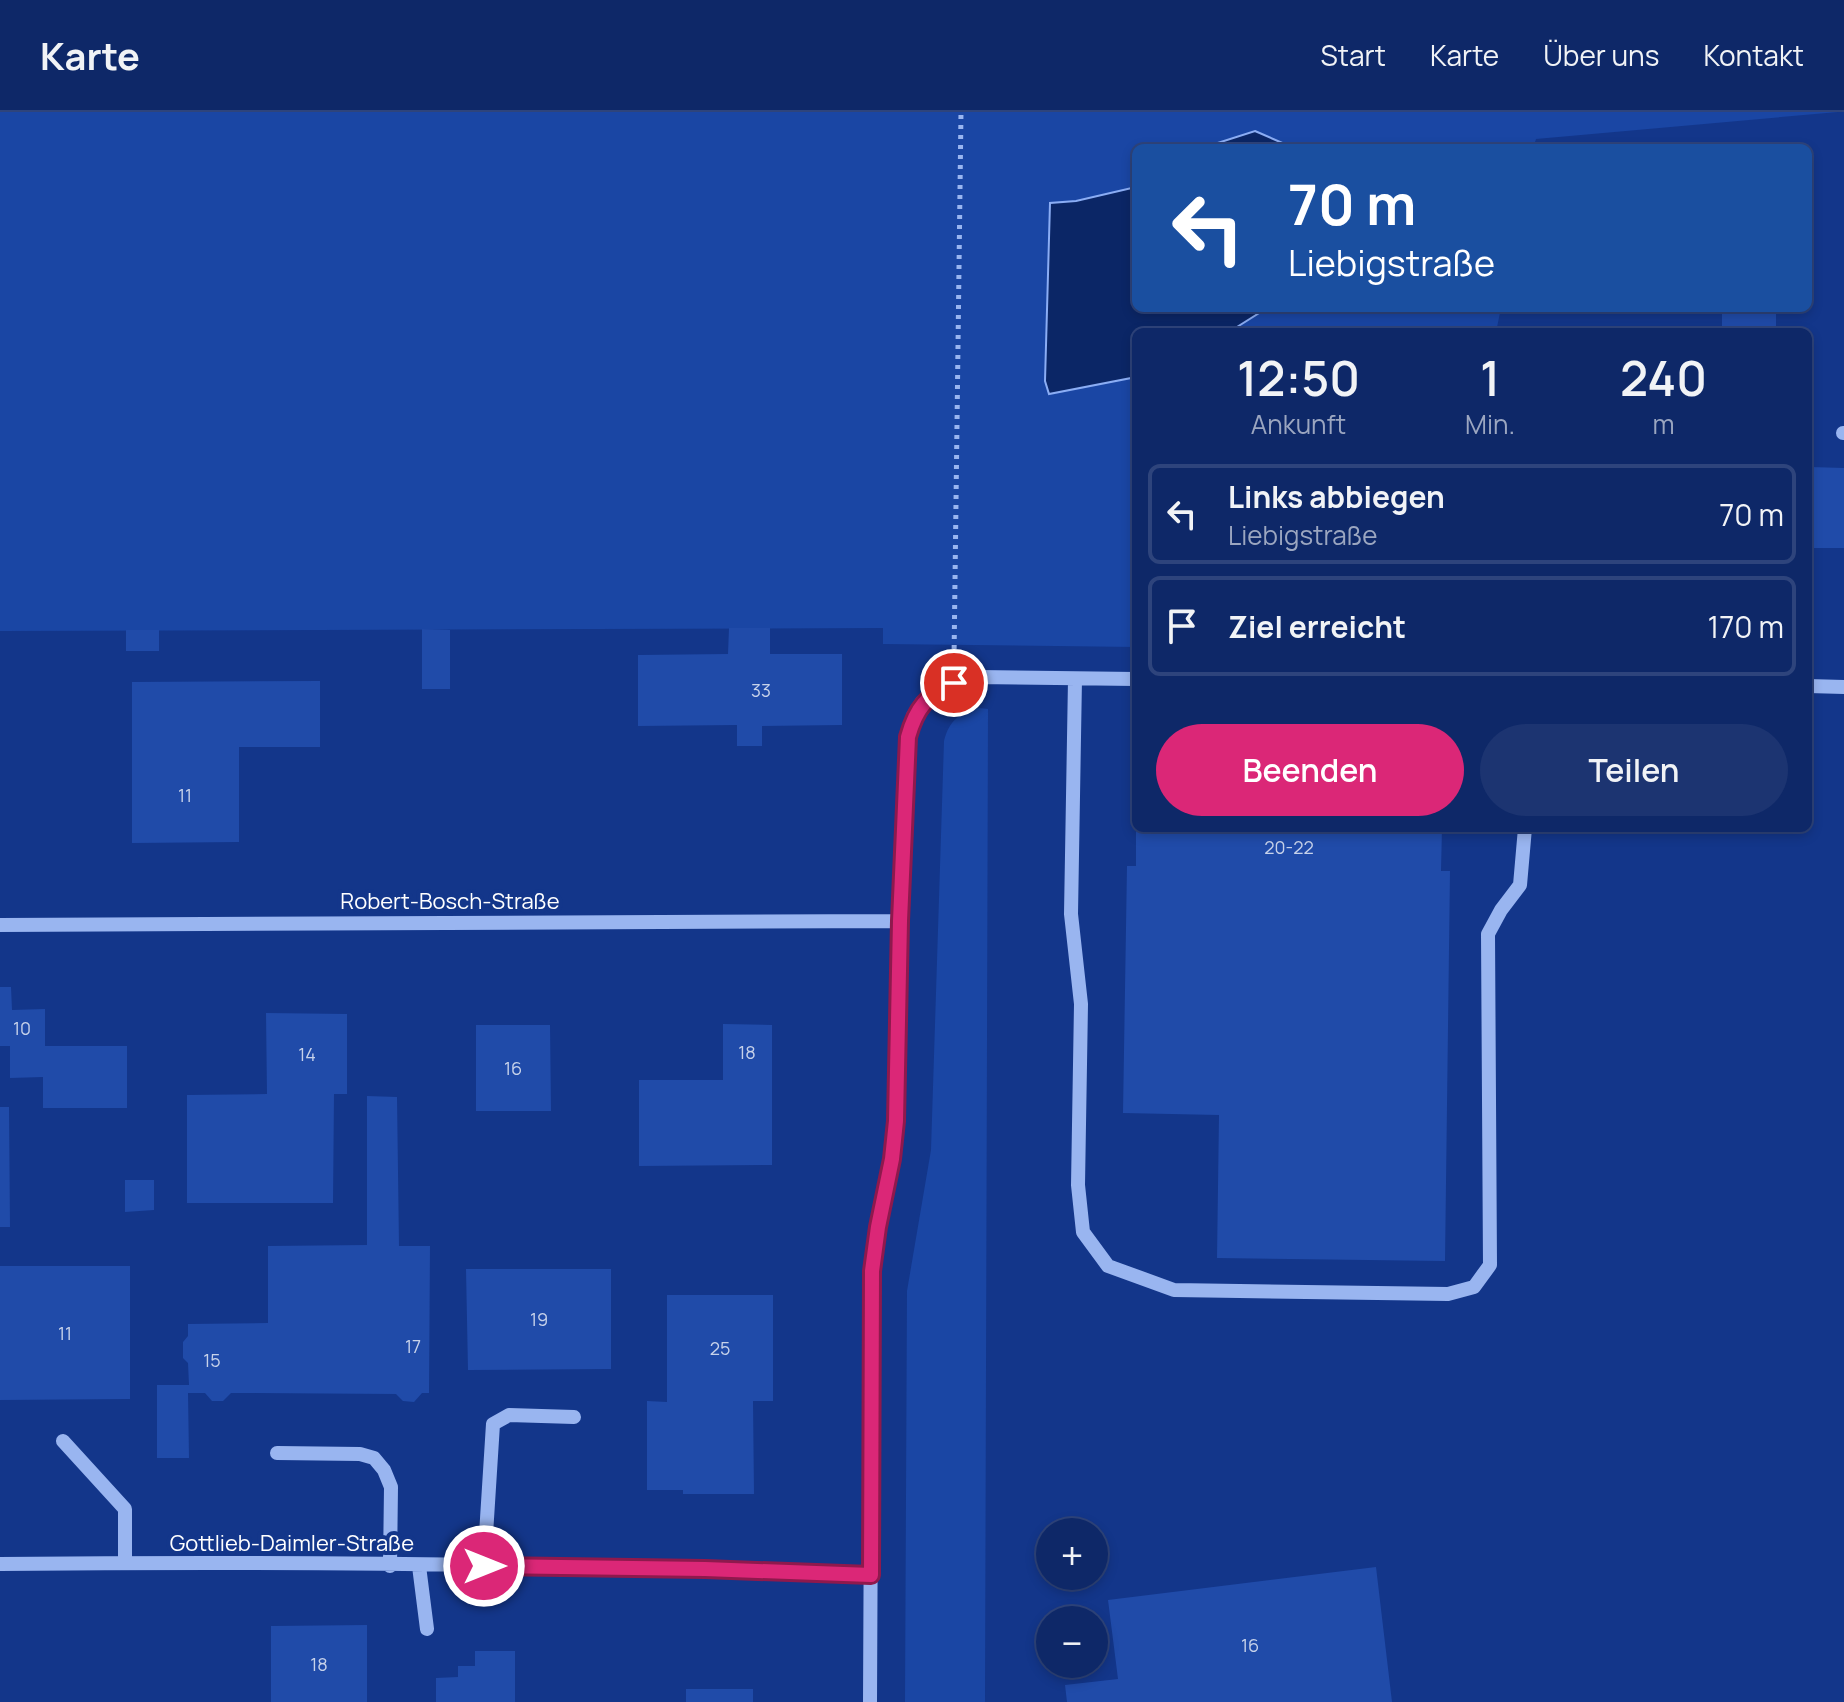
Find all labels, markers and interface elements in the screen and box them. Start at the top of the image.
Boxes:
text: Karte [40,29,140,81]
text: Start [1321,36,1386,74]
text: Karte [1430,36,1499,74]
text: Über uns [1543,36,1659,74]
text: Kontakt [1703,36,1804,74]
text: 70 m [1288,165,1416,242]
icon: left [1156,176,1260,280]
text: Liebigstraße [1288,238,1495,287]
text: 12:50 [1237,345,1360,410]
text: 1 [1480,345,1500,410]
text: 240 [1620,345,1707,410]
text: Ankunft [1251,406,1346,442]
text: Min. [1465,406,1515,442]
text: m [1652,406,1675,442]
text: Links abbiegen [1228,476,1445,517]
icon: left [1160,492,1204,536]
text: 70 m [1719,494,1784,535]
text: Liebigstraße [1228,517,1378,553]
icon: arrive [1160,604,1204,648]
text: Ziel erreicht [1228,606,1406,647]
text: 170 m [1707,606,1784,647]
pin [920,649,988,717]
icon: arrive [932,661,976,705]
house number: 33 [751,678,771,702]
button: Beenden [1156,724,1464,816]
button: Teilen [1480,724,1788,816]
house number: 11 [178,783,192,807]
house number: 20-22 [1264,835,1314,859]
street label: Robert-Bosch-Straße [340,886,560,916]
house number: 10 [13,1016,31,1040]
house number: 18 [738,1040,756,1064]
house number: 14 [298,1042,316,1066]
house number: 16 [504,1056,522,1080]
house number: 19 [530,1307,548,1331]
house number: 11 [58,1321,72,1345]
house number: 17 [405,1334,421,1358]
house number: 25 [710,1336,730,1360]
house number: 15 [203,1348,221,1372]
map controls [1036,1518,1108,1678]
button: + [1036,1518,1108,1590]
position arrow [442,1524,526,1608]
street label: Gottlieb-Daimler-Straße [170,1528,414,1558]
button: − [1036,1606,1108,1678]
house number: 16 [1241,1633,1259,1657]
house number: 18 [310,1652,328,1676]

